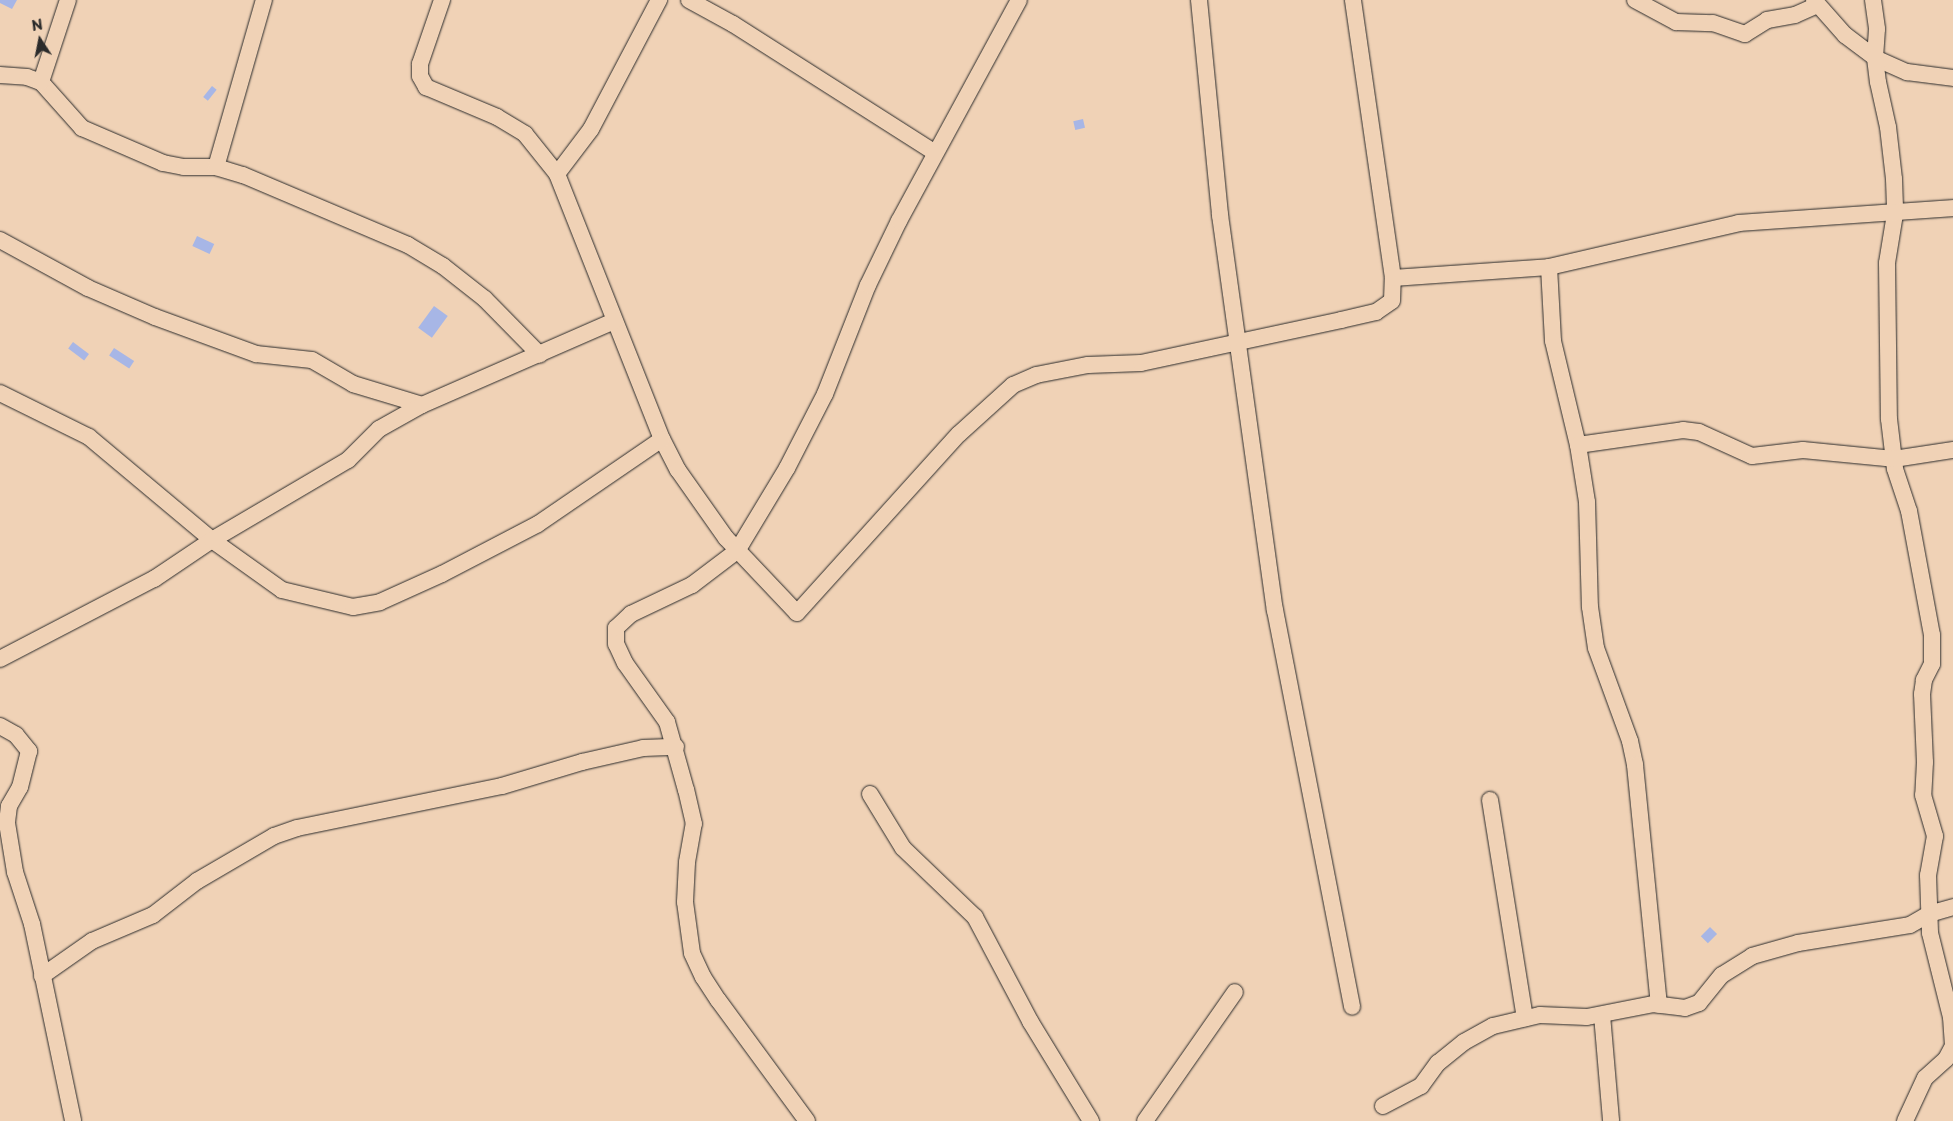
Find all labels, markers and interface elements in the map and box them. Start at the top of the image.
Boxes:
text: N [30,13,44,36]
north arrow [15,15,65,65]

